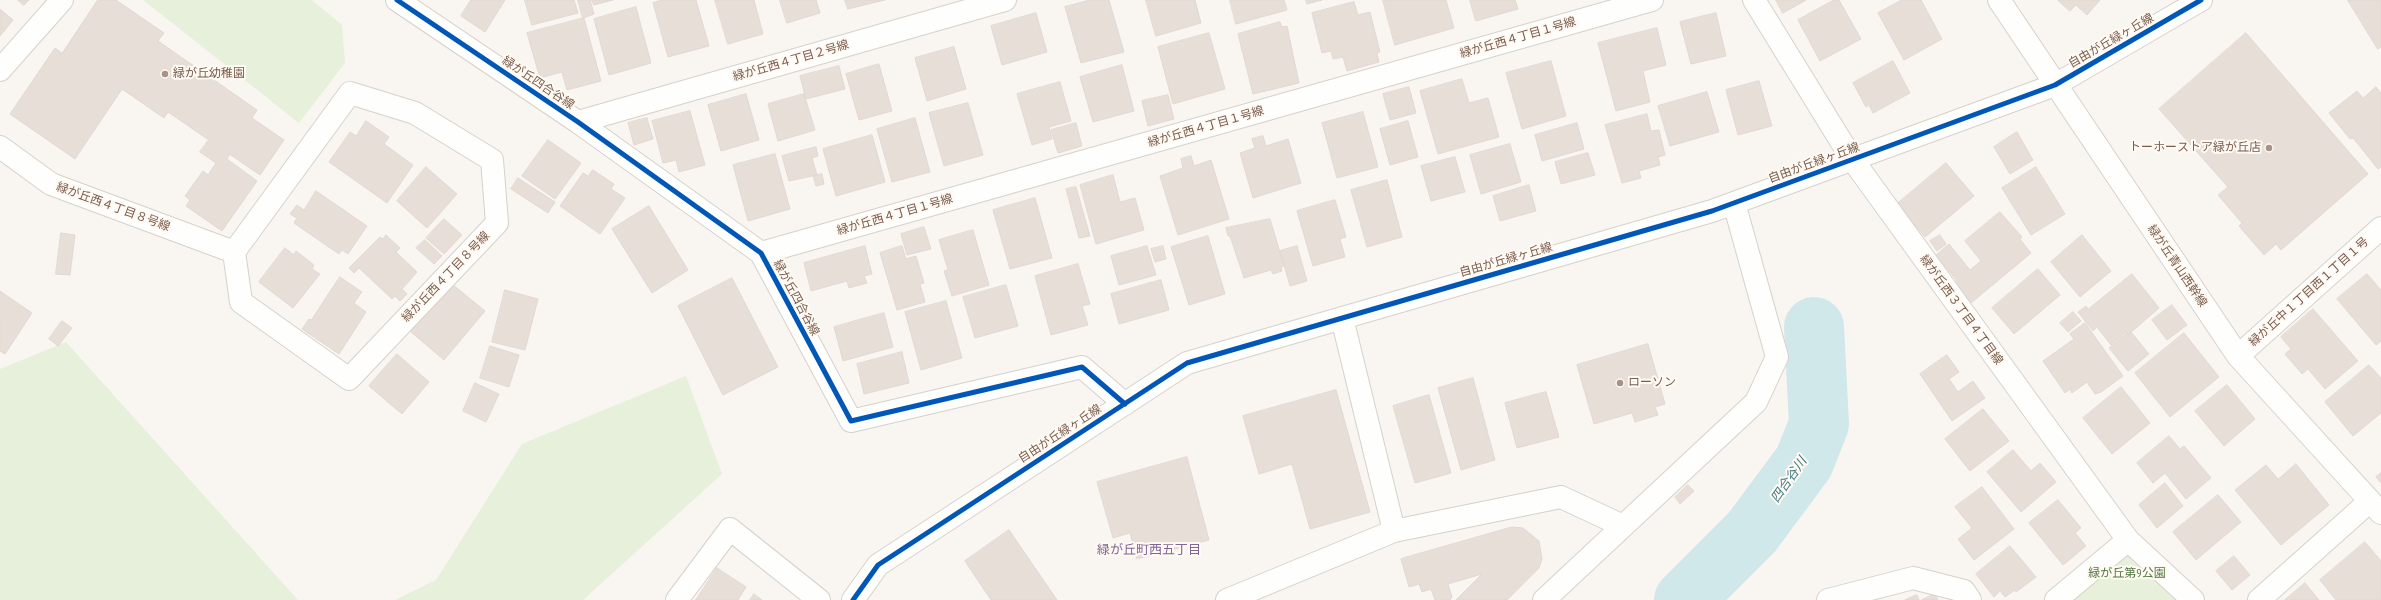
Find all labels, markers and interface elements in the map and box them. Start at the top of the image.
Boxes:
street label: 自由が丘緑ヶ丘線 [2066,11,2156,71]
street label: 緑が丘西４丁目１号線 [1458,15,1578,61]
street label: 緑が丘西４丁目２号線 [731,38,851,84]
street label: 緑が丘四合谷線 [499,54,577,112]
place label: 緑が丘幼稚園 [173,67,245,81]
marker: 緑が丘幼稚園 [160,69,170,79]
street label: 緑が丘西４丁目１号線 [1146,104,1266,150]
street label: 自由が丘緑ヶ丘線 [1766,140,1862,186]
place label: トーホーストア緑が丘店 [2129,141,2261,155]
marker: トーホーストア緑が丘店 [2264,143,2274,153]
street label: 緑が丘西４丁目８号線 [54,180,172,234]
street label: 緑が丘西４丁目１号線 [835,192,955,238]
street label: 緑が丘青山西幹線 [2144,222,2210,310]
street label: 緑が丘西４丁目８号線 [399,229,493,325]
street label: 緑が丘中１丁目西１丁目１号 [2246,234,2372,350]
street label: 自由が丘緑ヶ丘線 [1458,240,1554,280]
street label: 緑が丘西３丁目４丁目線 [1916,252,2006,368]
street label: 緑が丘四合谷線 [770,258,822,338]
place label: ローソン [1628,376,1676,390]
marker: ローソン [1615,378,1625,388]
street label: 自由が丘緑ヶ丘線 [1016,402,1104,466]
water label: 四合谷川 [1768,454,1810,506]
district label: 緑が丘町西五丁目 [1097,542,1201,558]
park label: 緑が丘第9公園 [2088,567,2166,581]

